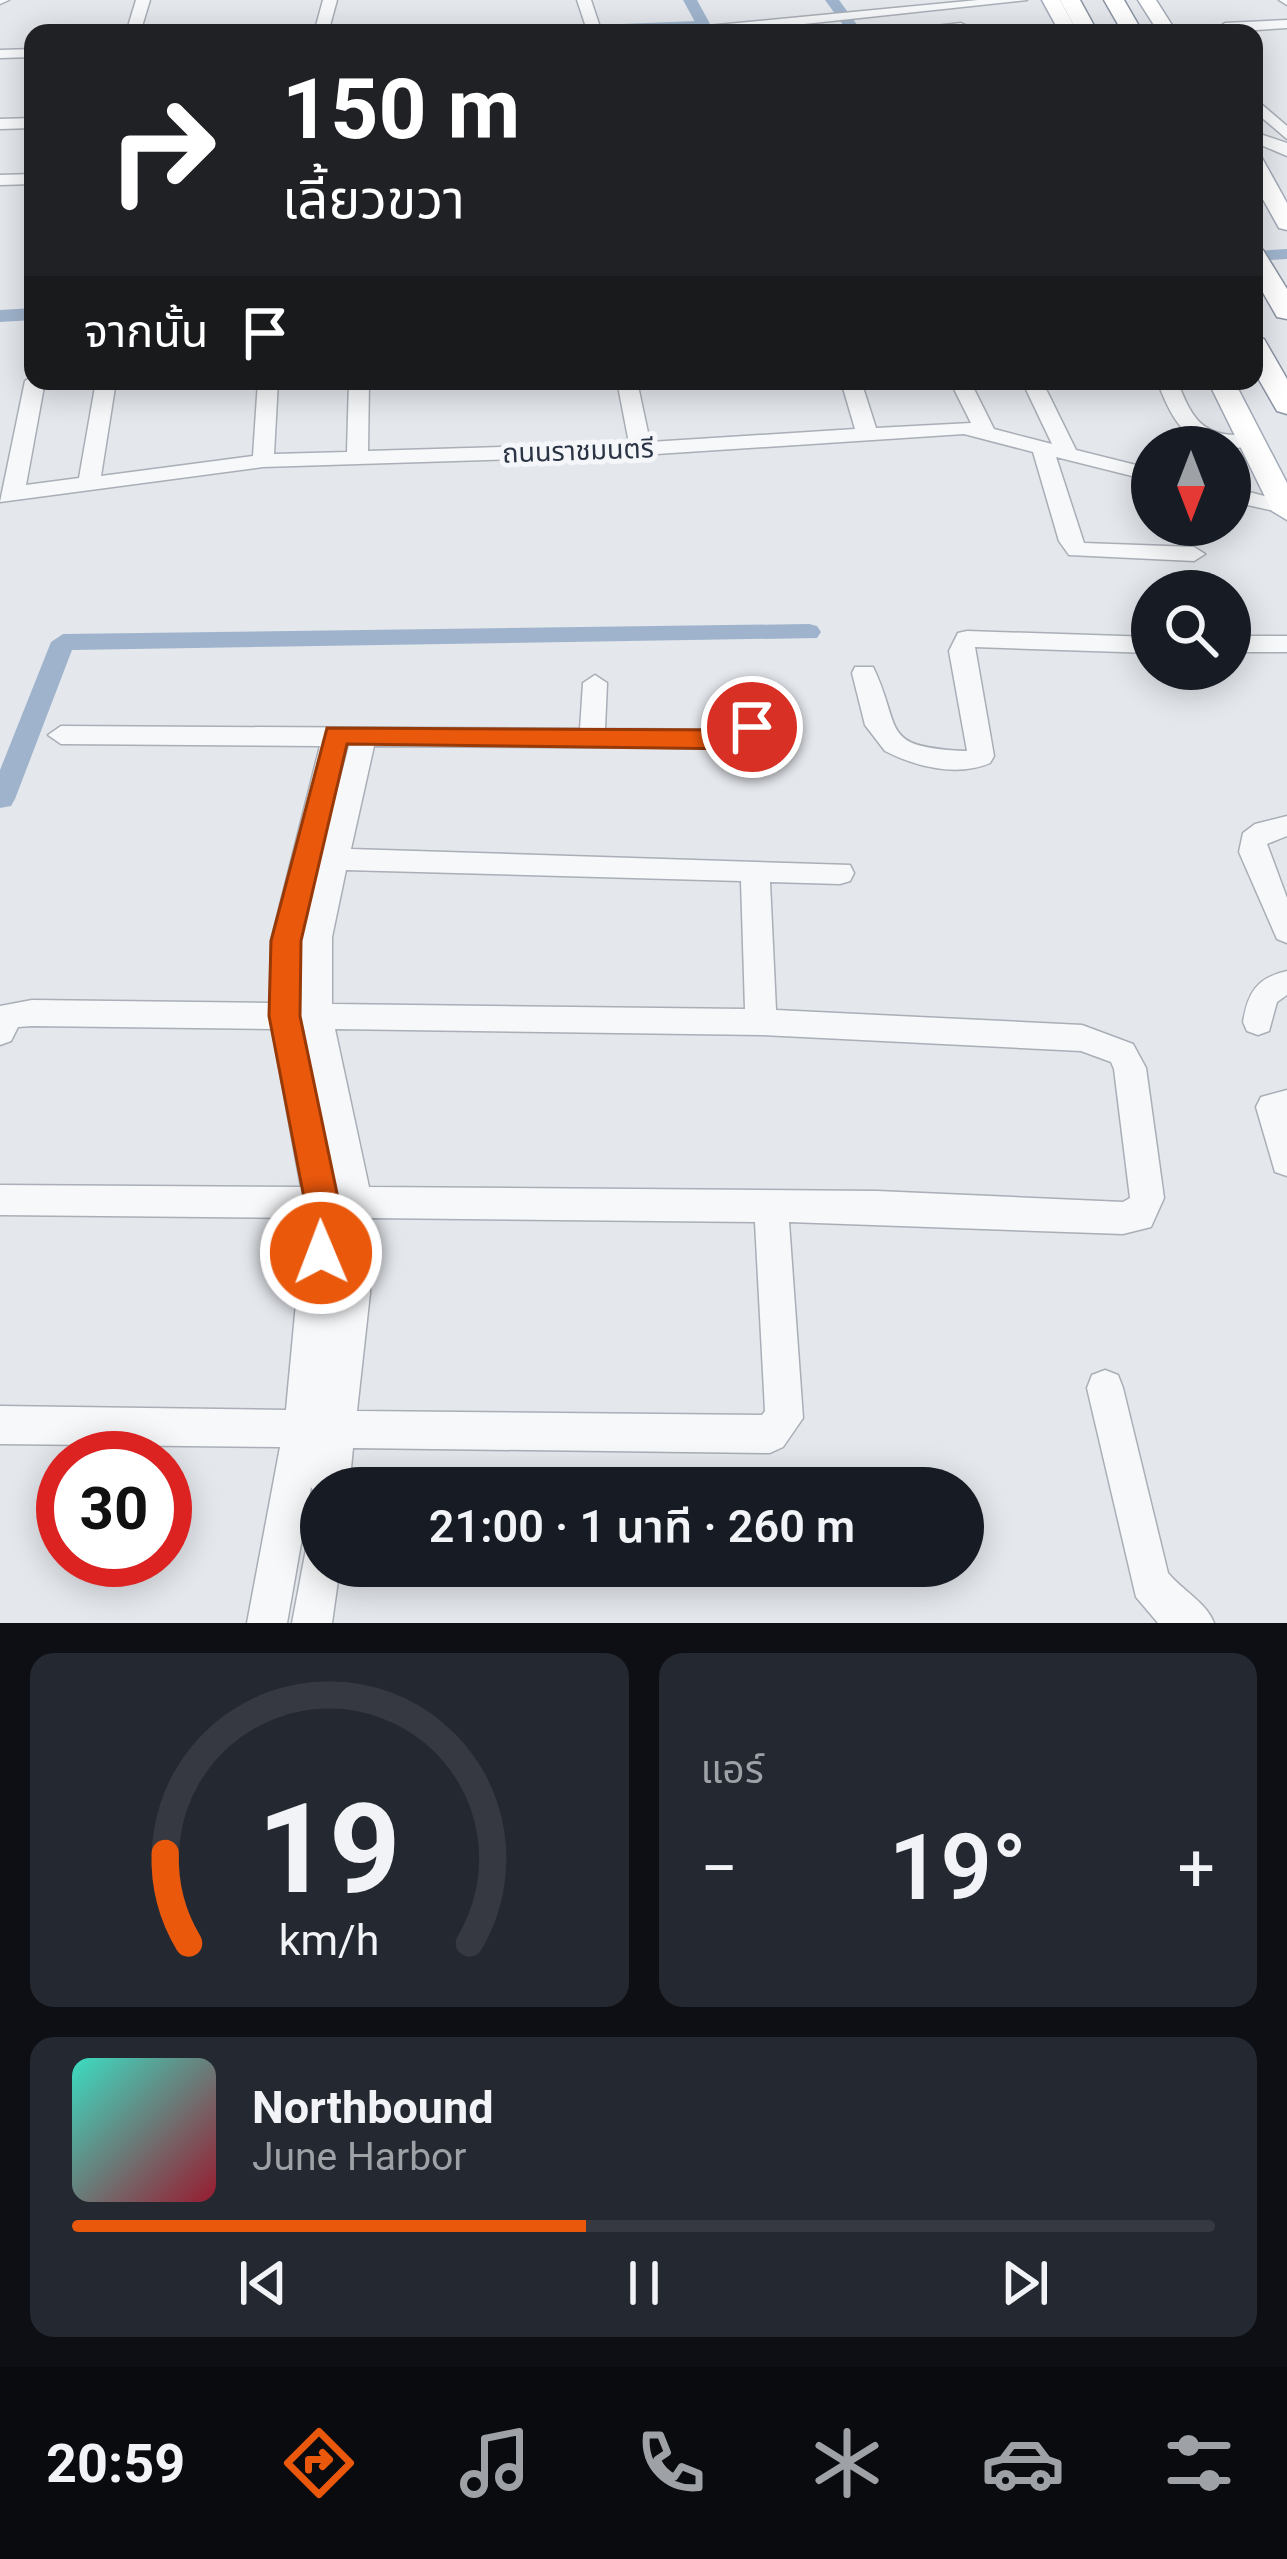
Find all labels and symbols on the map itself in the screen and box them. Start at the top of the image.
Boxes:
north arrow [1131,426,1251,546]
street label: ถนนราชมนตรี [502,432,654,470]
pin [701,676,803,778]
position arrow [258,1190,384,1316]
speed limit sign: 30 [36,1431,192,1587]

